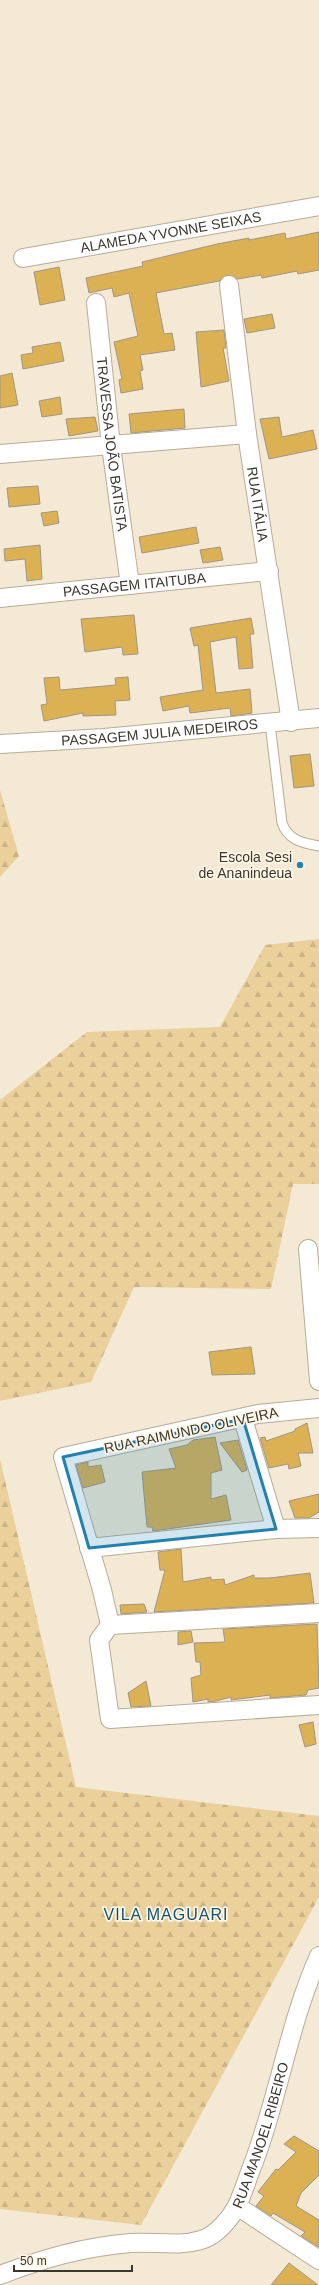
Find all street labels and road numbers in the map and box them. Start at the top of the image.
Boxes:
street label: ALAMEDA YVONNE SEIXAS [79,208,262,256]
street label: TRAVESSA JOÃO BATISTA [94,356,131,533]
street label: RUA ITÁLIA [244,466,271,543]
street label: PASSAGEM ITAITUBA [62,569,207,600]
street label: PASSAGEM JULIA MEDEIROS [61,716,259,748]
street label: RUA RAIMUNDO OLIVEIRA [103,1404,280,1456]
street label: RUA MANOEL RIBEIRO [229,2060,291,2211]

